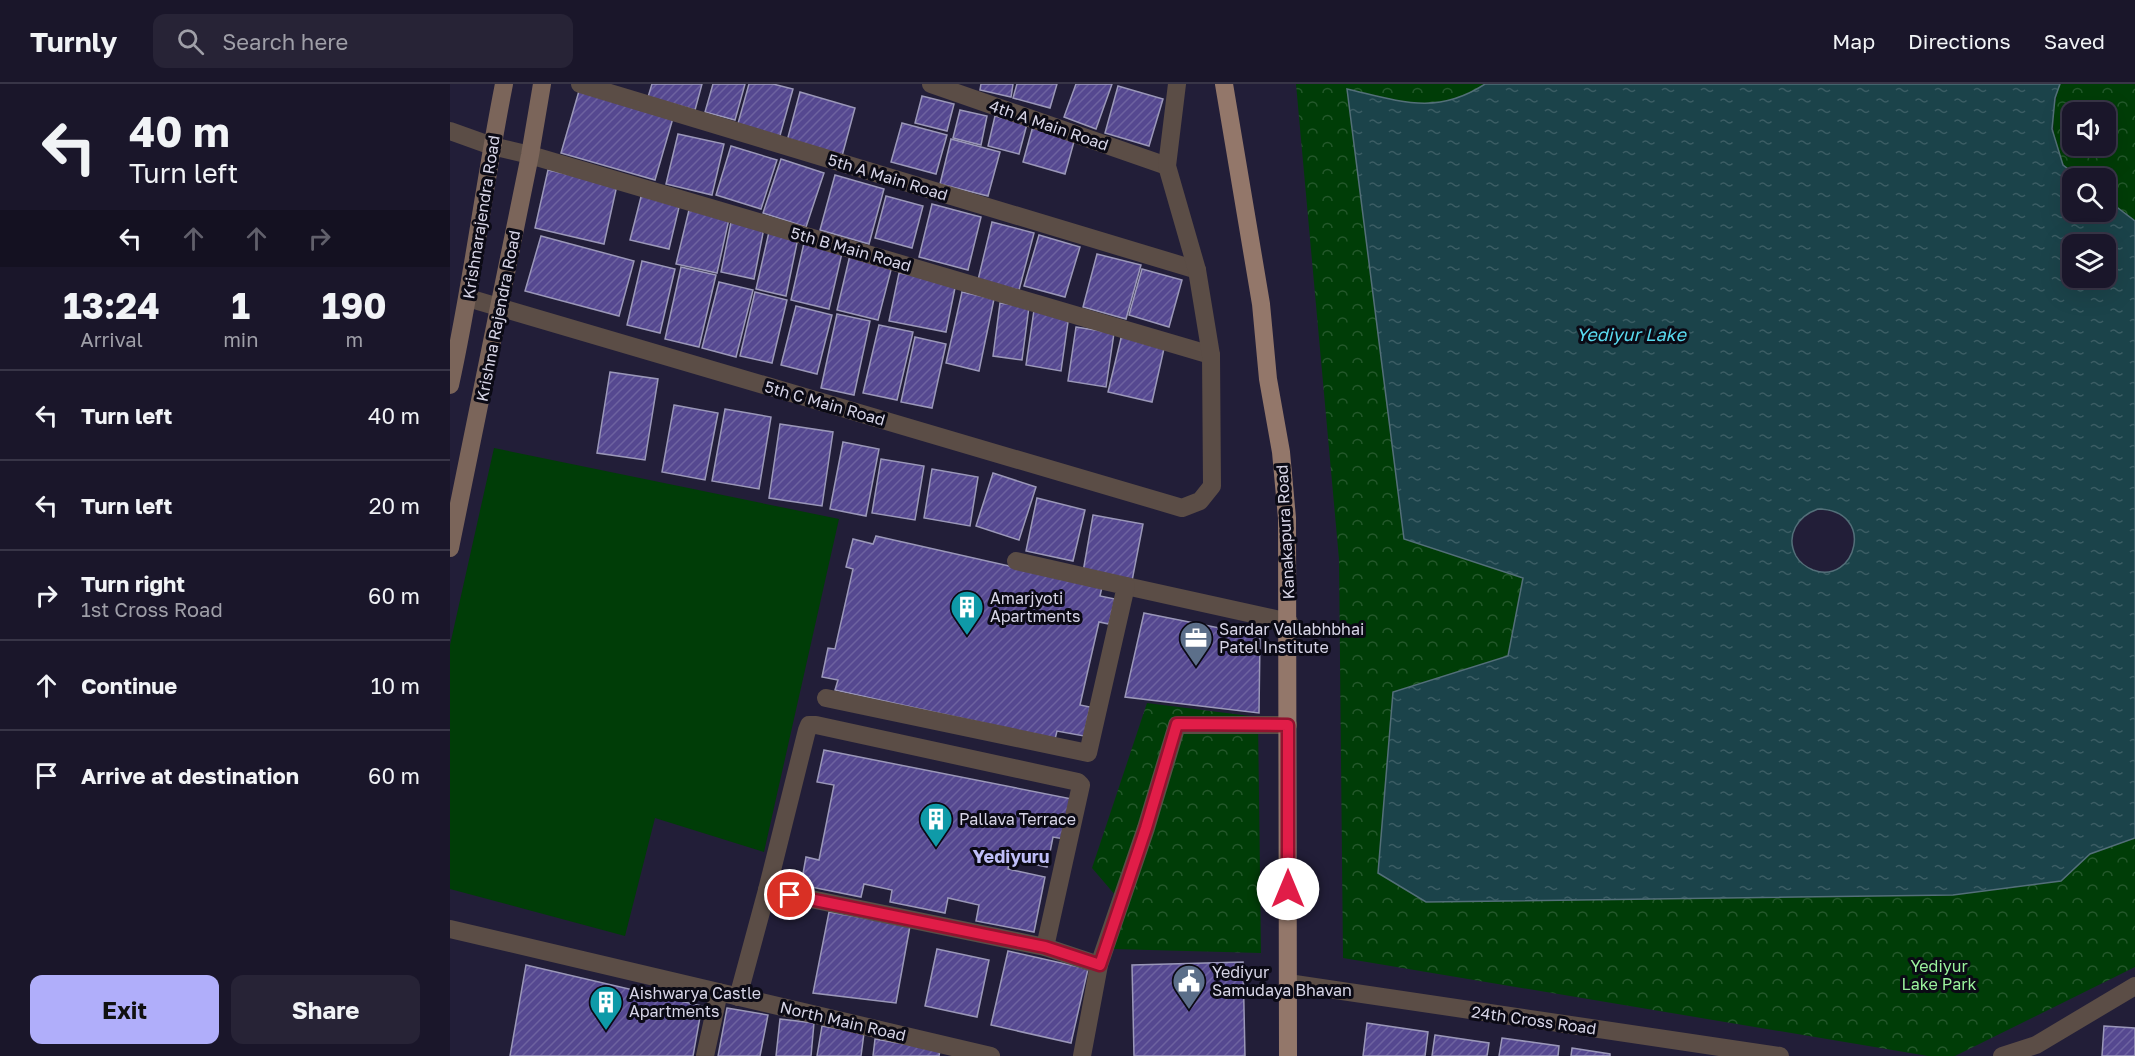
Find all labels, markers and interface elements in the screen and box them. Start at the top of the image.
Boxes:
search box [153,14,573,68]
text: Turnly [30,25,117,58]
icon: search [174,25,207,58]
text: Search here [222,28,348,55]
text: Map [1832,28,1875,54]
text: Directions [1908,28,2011,54]
text: Saved [2044,28,2105,54]
street label: 4th A Main Road [987,95,1111,155]
map controls [2062,102,2116,288]
button: sound [2062,102,2116,156]
text: 40 m [129,106,230,156]
icon: left [30,108,108,186]
street label: Krishnarajendra Road [458,134,504,300]
street label: 5th A Main Road [826,149,950,205]
text: Turn left [129,157,238,189]
button: search [2062,168,2116,222]
icon: left [114,222,147,255]
icon: ahead [177,222,210,255]
icon: ahead [240,222,273,255]
icon: right [303,222,336,255]
street label: 5th B Main Road [788,222,914,276]
street label: Krishna Rajendra Road [472,229,524,403]
button: layers [2062,234,2116,288]
text: 13:24 [63,284,160,327]
text: 1 [232,284,250,327]
text: 190 [322,284,387,327]
water label: Yediyur Lake [1576,323,1687,345]
text: Arrival [80,327,143,351]
text: min [223,327,259,351]
text: m [345,327,363,351]
street label: 5th C Main Road [762,376,888,430]
icon: left [30,399,63,432]
text: Turn left [81,402,172,429]
text: 40 m [368,402,420,429]
street label: Kanakapura Road [1271,464,1299,600]
icon: left [30,489,63,522]
text: Turn left [81,492,172,519]
text: 20 m [369,492,420,519]
text: Turn right [81,570,185,597]
icon: right [30,579,63,612]
text: 60 m [368,582,420,609]
place label: Amarjyoti Apartments [990,588,1081,626]
building icon: Amarjyoti Apartments [949,589,985,636]
text: 1st Cross Road [81,597,223,621]
place label: Sardar Vallabhbhai Patel Institute [1219,619,1364,657]
office icon: Sardar Vallabhbhai Patel Institute [1178,620,1214,667]
icon: ahead [30,669,63,702]
text: Continue [81,672,177,699]
text: 10 m [371,672,420,699]
icon: arrive [30,759,63,792]
text: Arrive at destination [81,762,299,789]
text: 60 m [368,762,420,789]
building icon: Pallava Terrace [918,801,954,848]
place label: Pallava Terrace [959,809,1076,829]
district label: Yediyuru [973,845,1049,867]
position arrow [1256,857,1320,921]
pin [764,869,815,920]
icon: arrive [773,878,806,911]
park label: Yediyur Lake Park [1902,956,1976,994]
place label: Yediyur Samudaya Bhavan [1212,962,1352,1000]
public building icon: Yediyur Samudaya Bhavan [1171,963,1207,1010]
button: Exit [30,975,219,1044]
button: Share [231,975,420,1044]
place label: Aishwarya Castle Apartments [629,983,761,1021]
building icon: Aishwarya Castle Apartments [588,984,624,1031]
street label: North Main Road [778,997,908,1045]
street label: 24th Cross Road [1470,1001,1598,1039]

